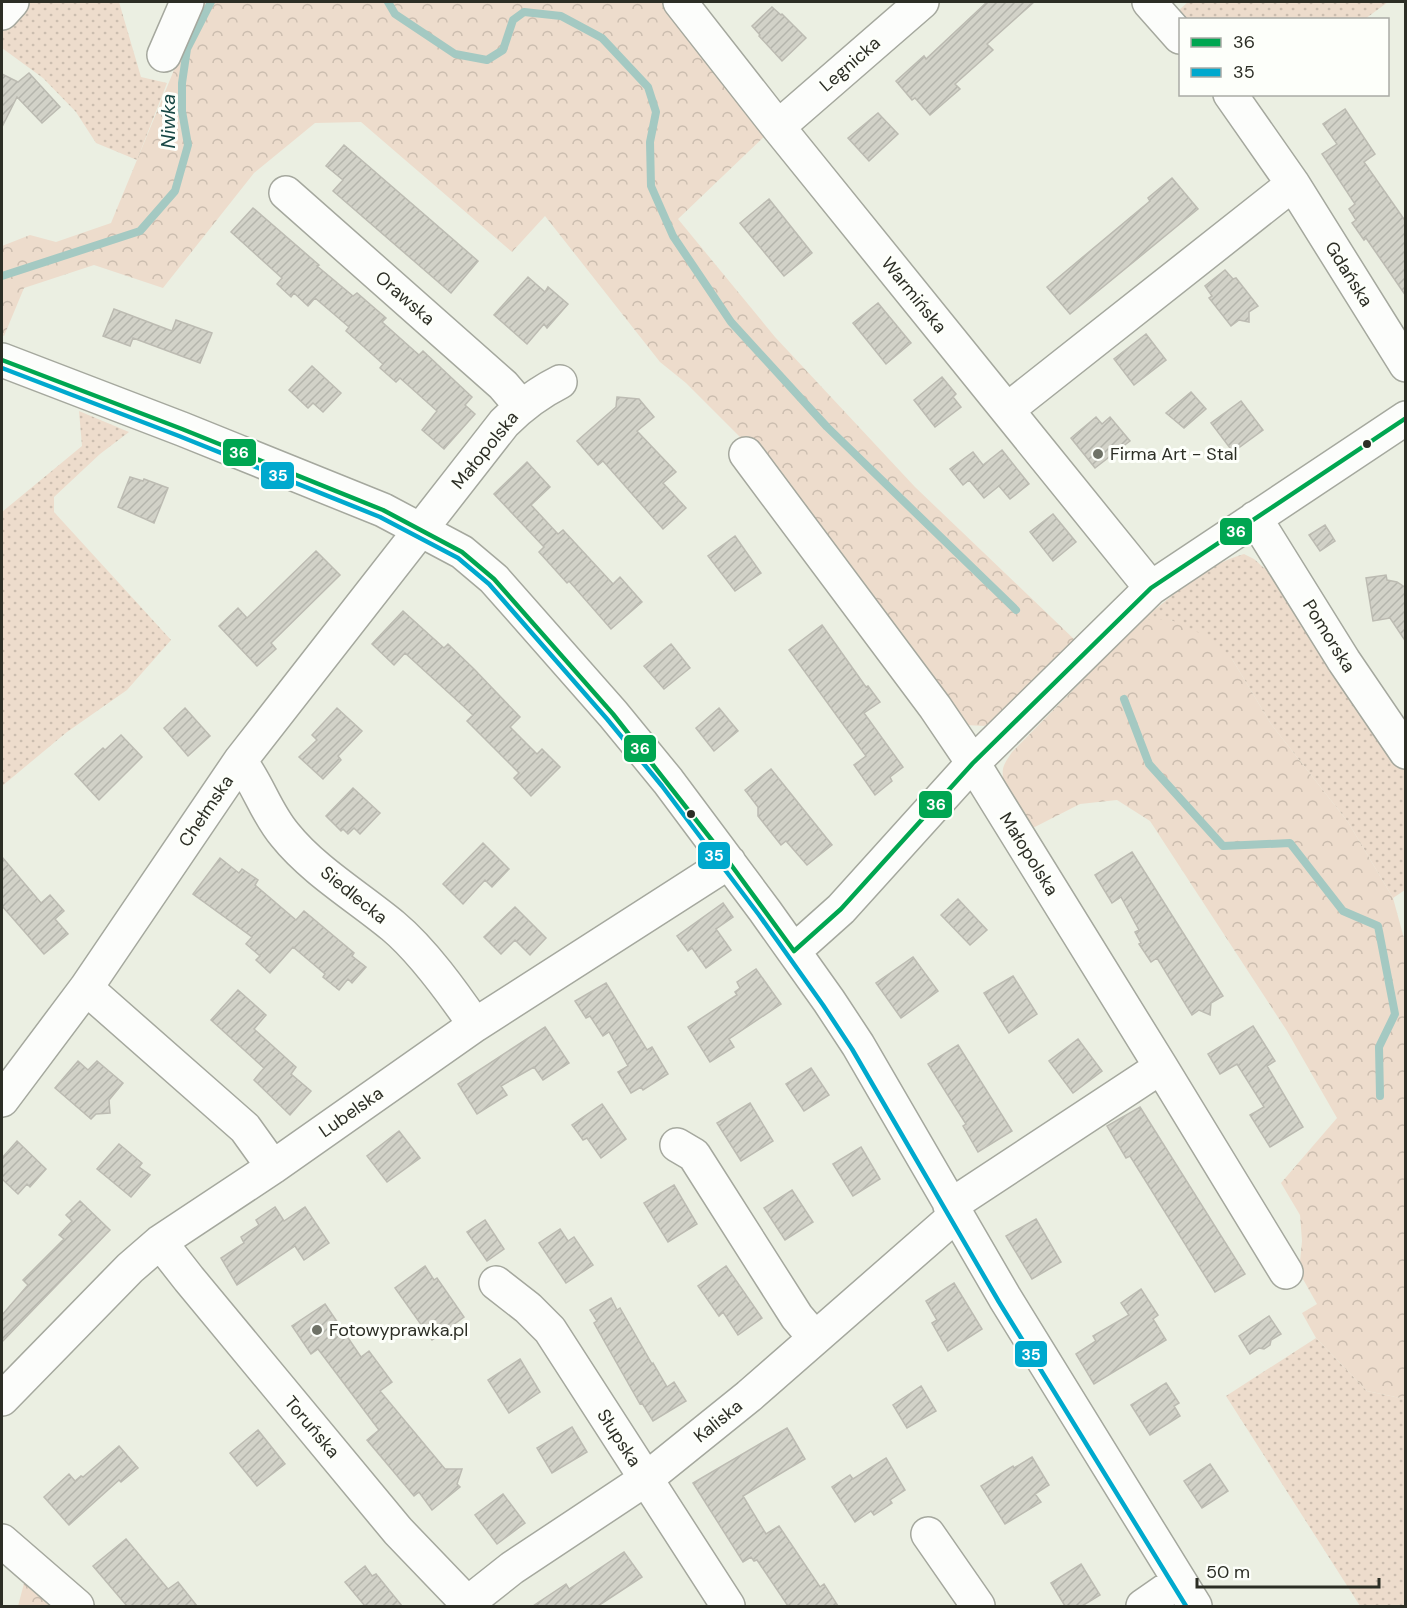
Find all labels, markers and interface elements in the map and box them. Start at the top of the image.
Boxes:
legend [1179,18,1389,96]
text: 36 [1233,30,1255,54]
street label: Legnicka [815,31,885,97]
text: 35 [1233,60,1255,84]
water label: Niwka [155,94,181,148]
street label: Gdańska [1320,237,1378,311]
street label: Warmińska [876,252,952,338]
street label: Orawska [370,265,440,331]
street label: Małopolska [446,406,524,494]
line badge: 36 [222,438,257,467]
unlabelled marker [1361,438,1373,450]
text: 36 [229,442,249,463]
place label: Firma Art - Stal [1110,442,1238,466]
marker: Firma Art - Stal [1091,447,1105,461]
line badge: 35 [260,461,295,490]
text: 35 [268,465,288,486]
line badge: 36 [1219,517,1253,546]
text: 36 [1226,521,1246,542]
street label: Pomorska [1297,595,1361,677]
line badge: 36 [623,734,657,763]
text: 36 [630,738,650,759]
street label: Chełmska [173,770,239,852]
line badge: 36 [918,790,953,819]
text: 36 [926,794,946,815]
unlabelled marker [685,808,697,820]
street label: Małopolska [994,808,1064,900]
line badge: 35 [697,841,731,870]
text: 35 [704,845,724,866]
street label: Siedlecka [316,861,392,929]
street label: Lubelska [314,1081,388,1143]
place label: Fotowyprawka.pl [329,1318,468,1342]
marker: Fotowyprawka.pl [310,1323,324,1337]
line badge: 35 [1014,1340,1048,1368]
text: 35 [1021,1344,1041,1365]
street label: Toruńska [279,1391,345,1463]
street label: Kaliska [689,1394,747,1448]
street label: Słupska [591,1404,647,1472]
scale bar [1197,1551,1378,1589]
text: 50 m [1206,1560,1250,1584]

